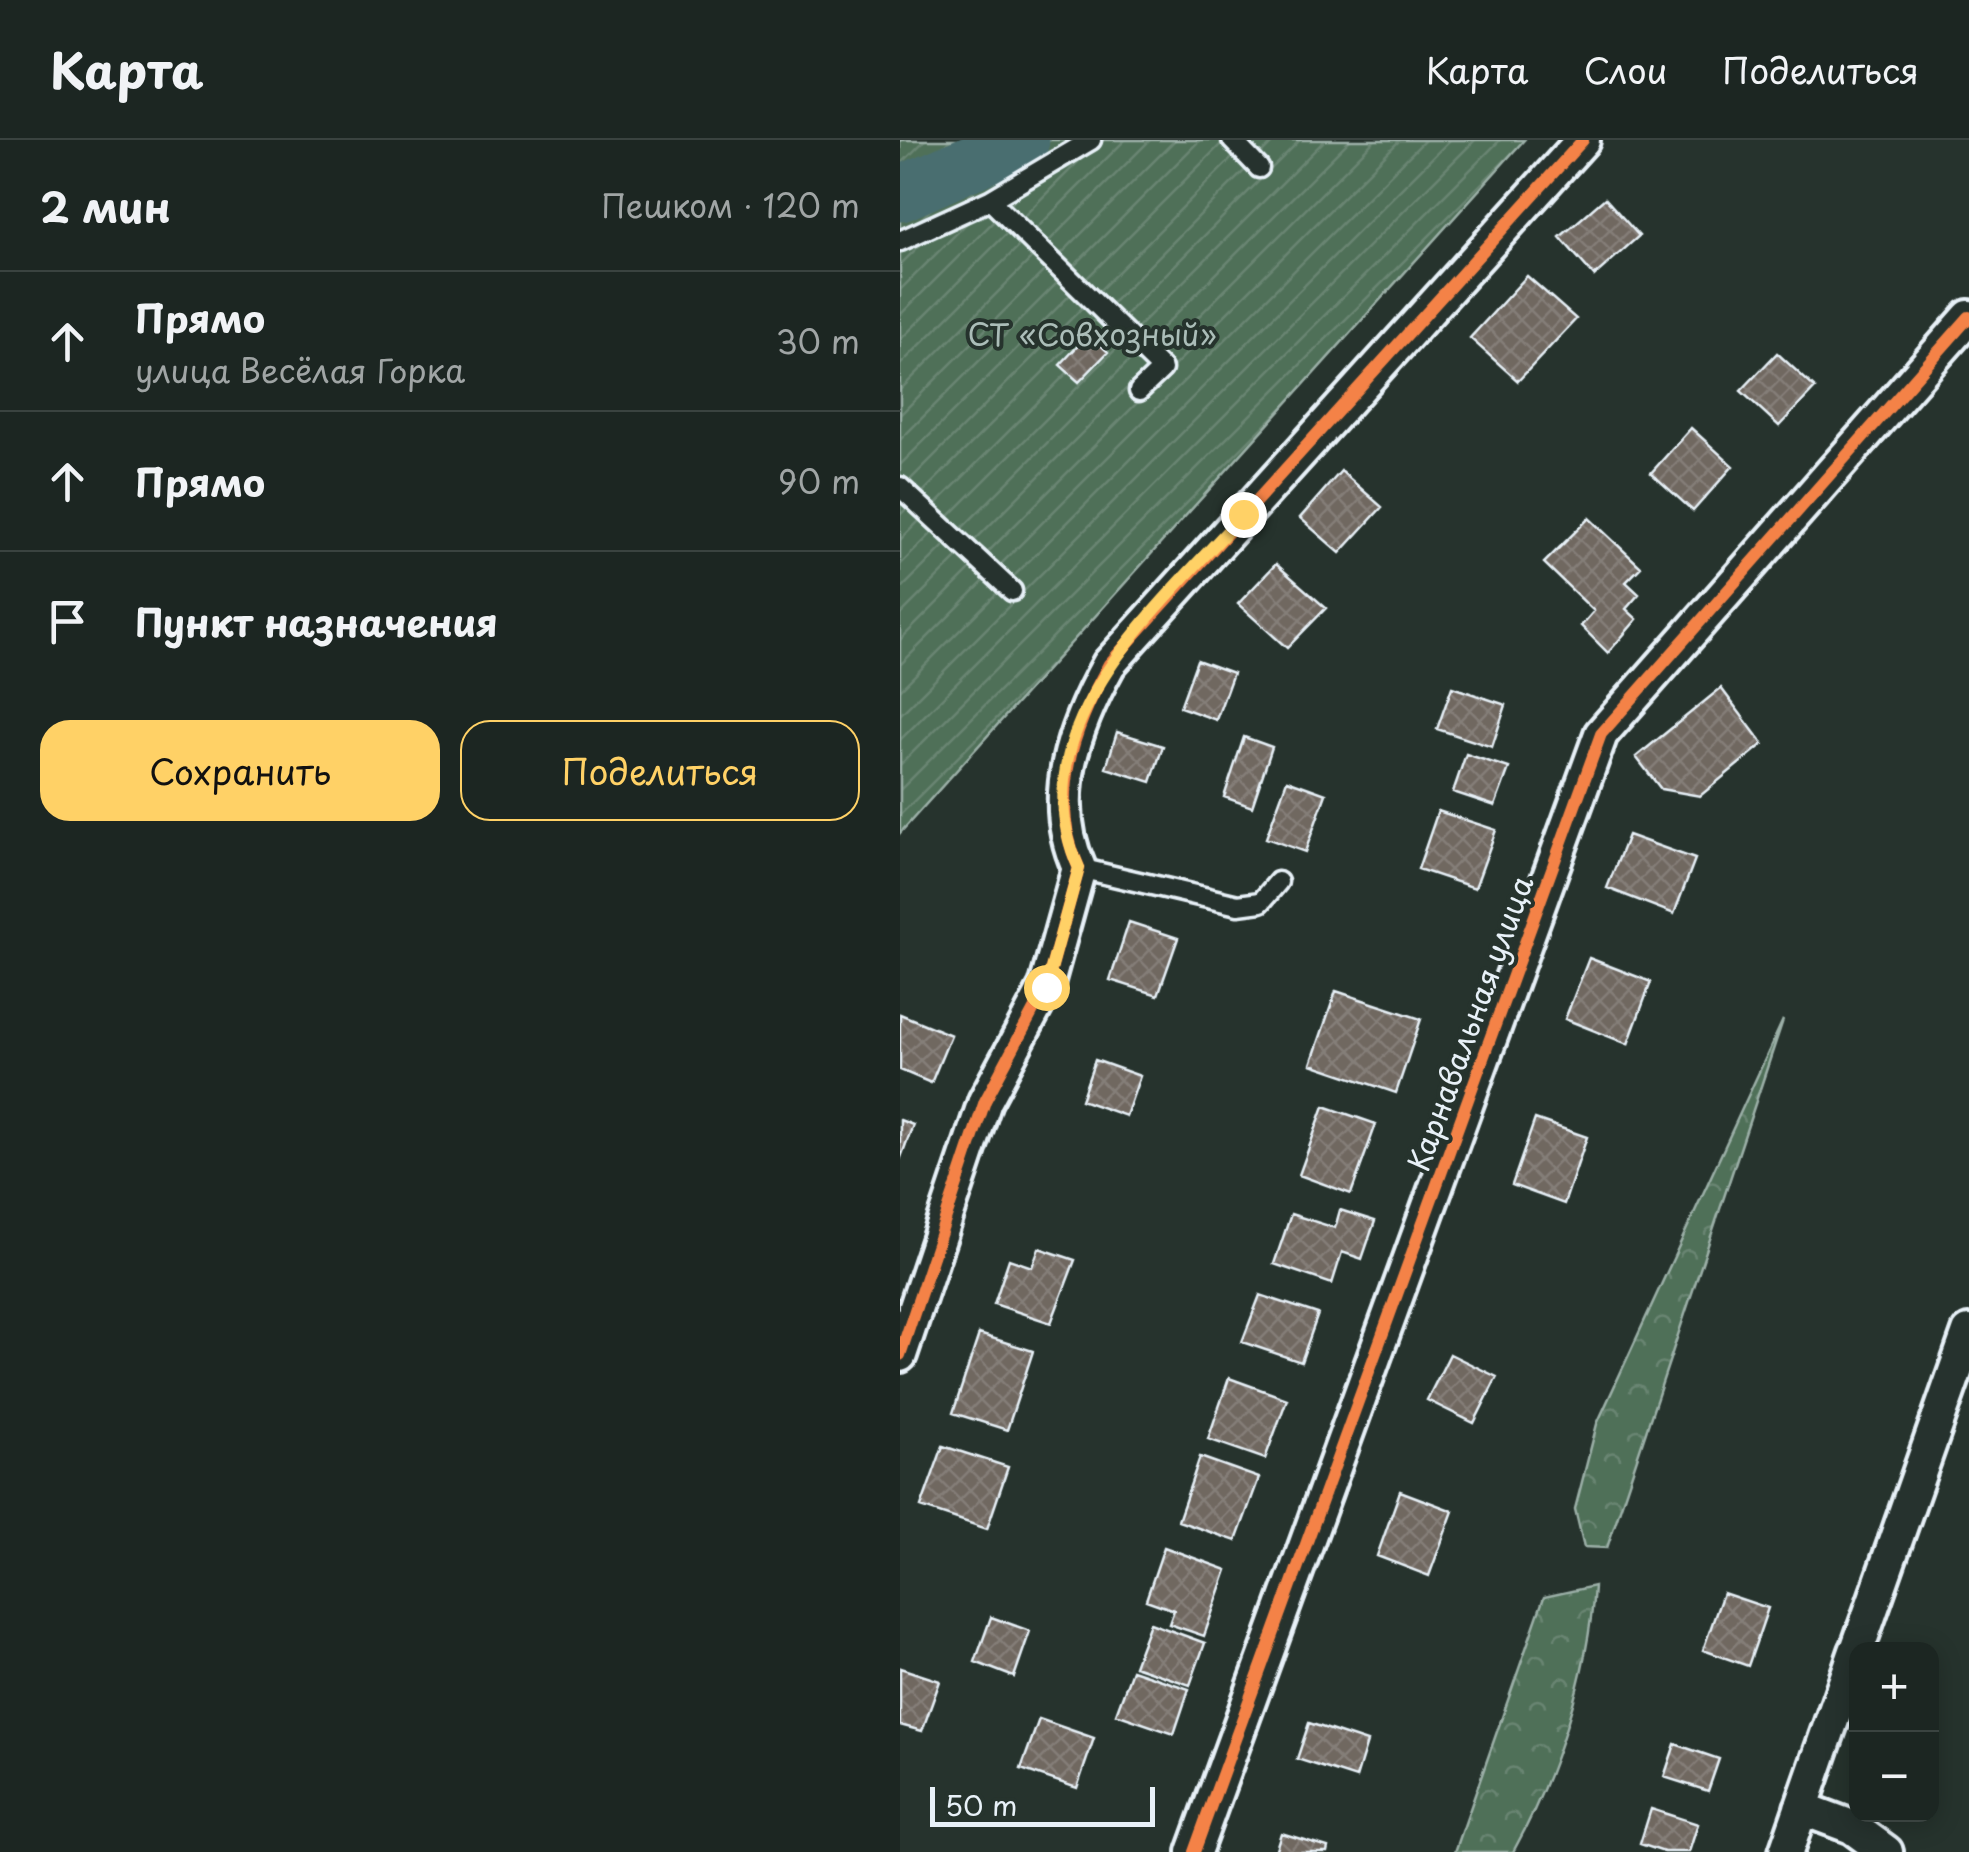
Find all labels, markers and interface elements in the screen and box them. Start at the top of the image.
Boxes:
text: Карта [50,33,204,105]
text: Карта [1426,43,1528,96]
text: Слои [1583,43,1667,96]
text: Поделиться [1722,43,1919,96]
text: 2 мин [40,174,171,237]
text: Пешком · 120 m [601,181,860,229]
text: Прямо [135,289,265,346]
park label: СТ «Совхозный» [967,311,1217,356]
icon: ahead [40,314,95,369]
text: 30 m [776,317,860,365]
text: улица Весёлая Горка [135,346,465,394]
text: Прямо [135,453,265,510]
icon: ahead [40,454,95,509]
text: 90 m [778,457,860,505]
route end [1221,492,1267,538]
text: Пункт назначения [135,593,498,650]
icon: arrive [40,594,95,649]
button: Сохранить [40,720,440,821]
button: Поделиться [460,720,860,821]
street label: Карнавальная улица [1395,869,1543,1177]
route start [1024,965,1070,1011]
map controls [1849,1642,1939,1822]
button: + [1849,1642,1939,1732]
button: − [1849,1732,1939,1822]
scale bar [930,1782,1155,1826]
text: 50 m [945,1783,1018,1826]

